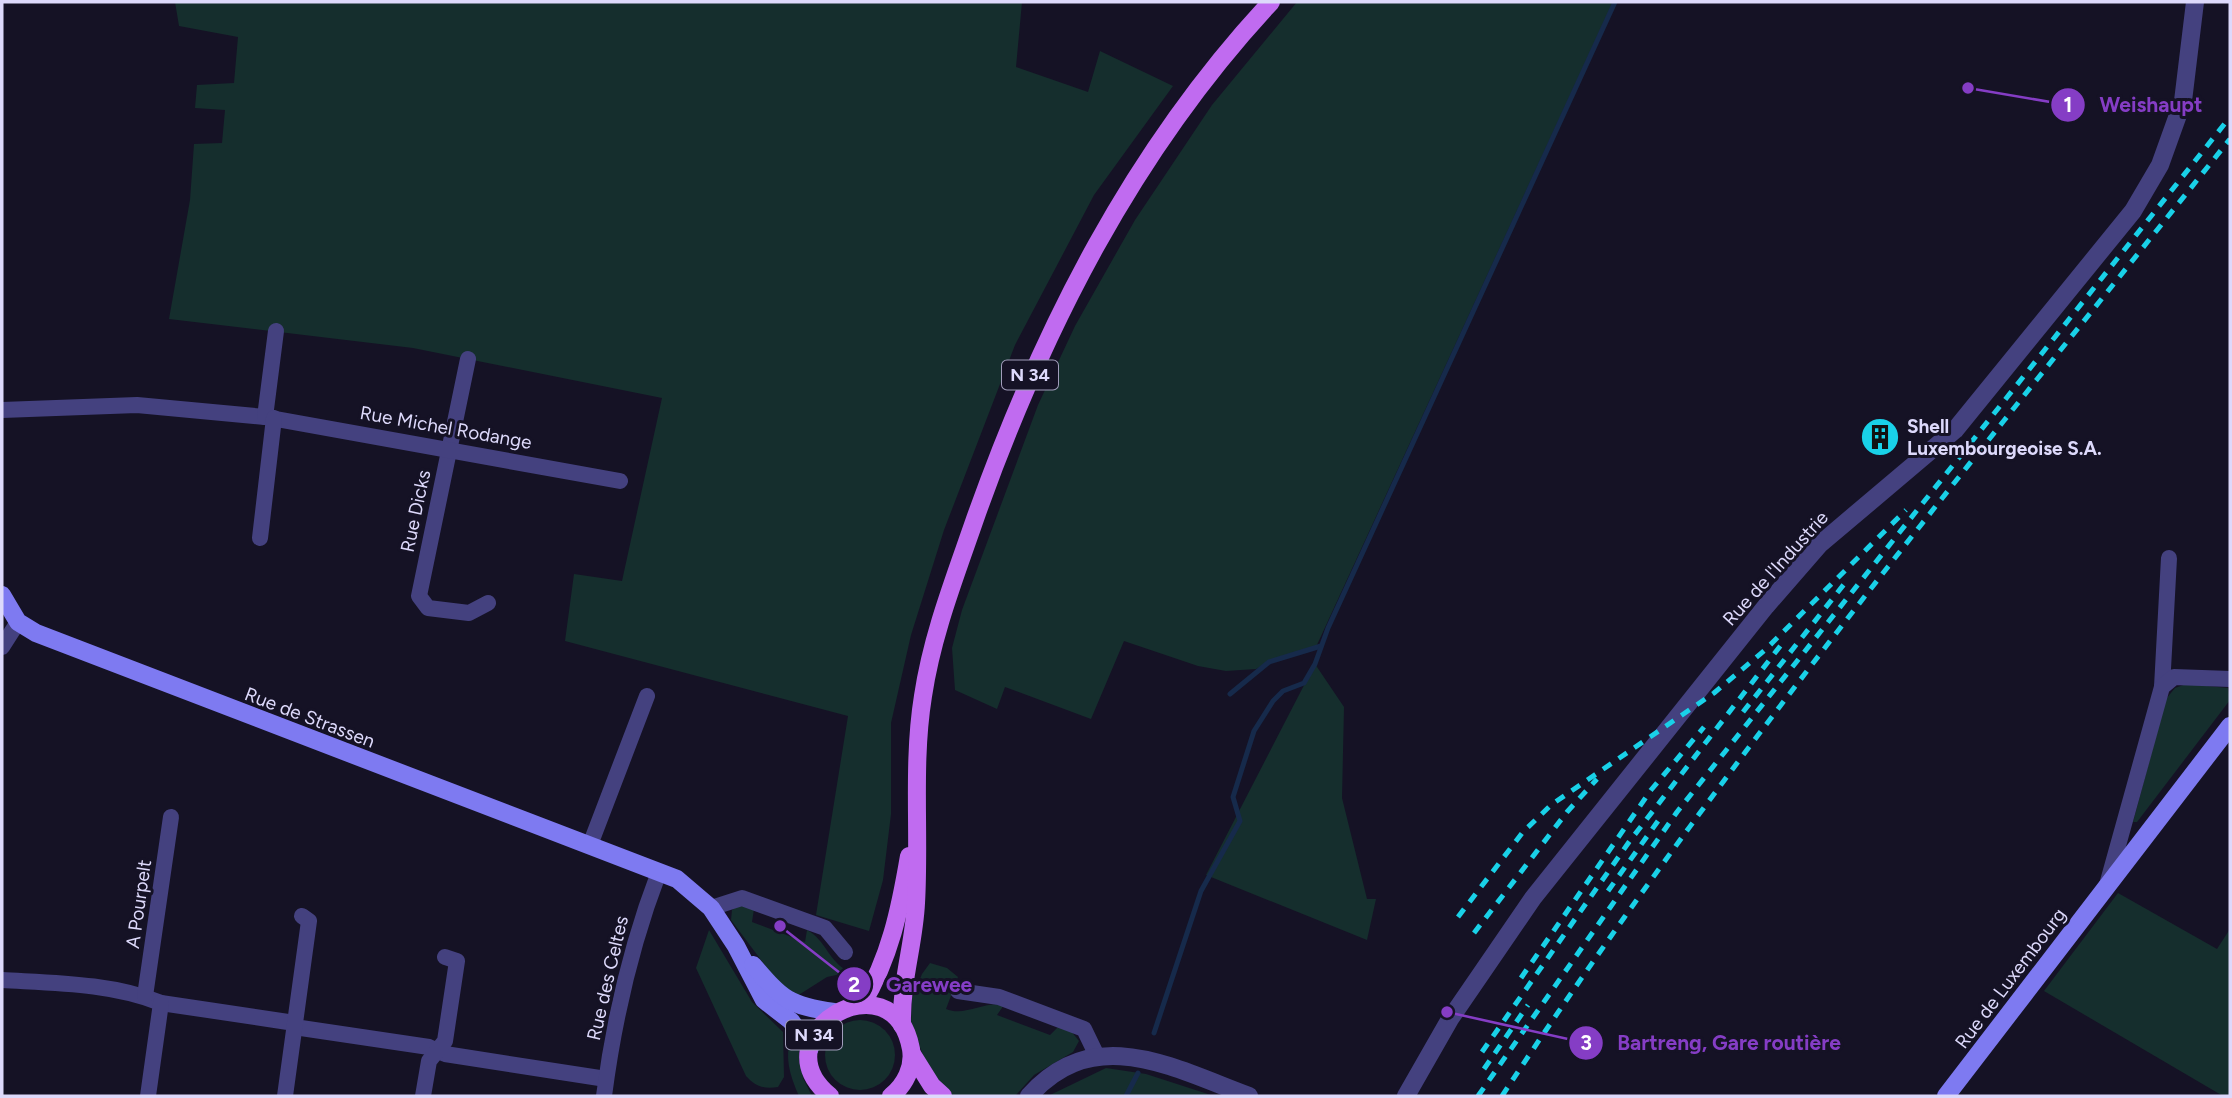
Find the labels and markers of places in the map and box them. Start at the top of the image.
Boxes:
callout: Weishaupt [2050,84,2216,126]
place label: Shell Luxembourgeoise S.A. [1907,415,2102,460]
building icon: Shell Luxembourgeoise S.A. [1859,416,1901,458]
callout: Garewee [837,963,986,1005]
callout: Bartreng, Gare routière [1568,1022,1855,1064]

